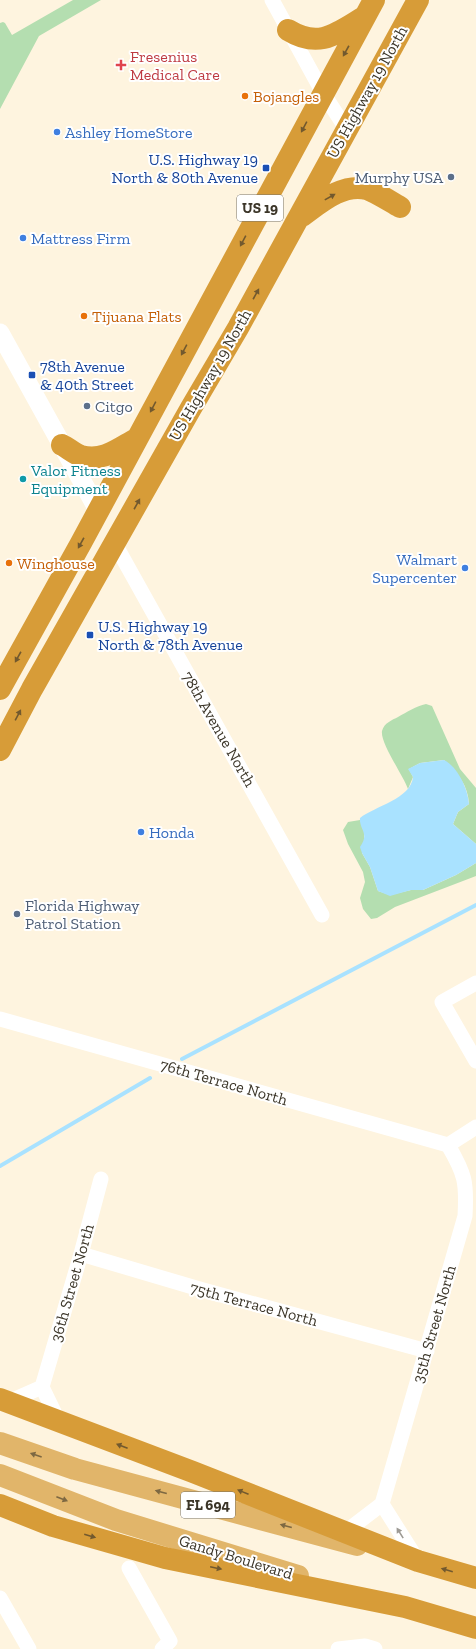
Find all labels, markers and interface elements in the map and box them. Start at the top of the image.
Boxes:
street label: US Highway 19 North [323,23,411,161]
one-way arrow [342,45,349,57]
place label: Fresenius Medical Care [130,47,220,84]
marker: Fresenius Medical Care [115,59,127,71]
place label: Bojangles [253,87,319,106]
marker: Bojangles [240,91,250,101]
one-way arrow [301,121,307,133]
place label: Ashley HomeStore [65,123,192,142]
marker: Ashley HomeStore [52,127,62,137]
place label: U.S. Highway 19 North & 80th Avenue [112,150,258,187]
marker: U.S. Highway 19 North & 80th Avenue [261,163,271,173]
place label: Murphy USA [355,168,444,187]
marker: Murphy USA [446,172,456,182]
one-way arrow [324,194,336,200]
road number: US 19 [237,195,283,221]
place label: Mattress Firm [31,229,131,248]
marker: Mattress Firm [18,233,28,243]
one-way arrow [239,235,246,247]
one-way arrow [253,288,260,300]
street label: US Highway 19 North [165,306,255,444]
place label: Tijuana Flats [92,307,182,326]
marker: Tijuana Flats [79,311,89,321]
one-way arrow [181,344,187,356]
place label: 78th Avenue & 40th Street [40,357,134,394]
marker: 78th Avenue & 40th Street [27,370,37,380]
place label: Citgo [95,397,133,416]
marker: Citgo [82,401,92,411]
one-way arrow [150,401,157,413]
place label: Valor Fitness Equipment [30,461,121,498]
marker: Valor Fitness Equipment [18,474,28,484]
one-way arrow [133,499,140,510]
one-way arrow [77,537,84,549]
place label: Walmart Supercenter [372,550,457,587]
place label: Winghouse [17,554,95,573]
marker: Winghouse [4,558,14,568]
marker: Walmart Supercenter [460,563,470,573]
place label: U.S. Highway 19 North & 78th Avenue [98,617,243,654]
marker: U.S. Highway 19 North & 78th Avenue [85,630,95,640]
one-way arrow [14,651,21,663]
street label: 78th Avenue North [178,668,260,790]
one-way arrow [15,710,21,721]
place label: Honda [149,823,195,842]
marker: Honda [136,827,146,837]
place label: Florida Highway Patrol Station [25,896,140,933]
marker: Florida Highway Patrol Station [12,909,22,919]
street label: 76th Terrace North [158,1055,290,1109]
street label: 36th Street North [46,1222,98,1344]
street label: 35th Street North [408,1263,460,1385]
street label: 75th Terrace North [188,1278,320,1330]
one-way arrow [115,1442,127,1448]
one-way arrow [30,1452,42,1458]
one-way arrow [154,1489,166,1495]
one-way arrow [237,1489,249,1495]
road number: FL 694 [181,1492,235,1518]
one-way arrow [57,1497,69,1503]
one-way arrow [280,1523,292,1529]
one-way arrow [397,1527,404,1539]
street label: Gandy Boulevard [177,1531,295,1583]
one-way arrow [84,1533,96,1539]
one-way arrow [209,1566,222,1572]
one-way arrow [441,1566,453,1572]

